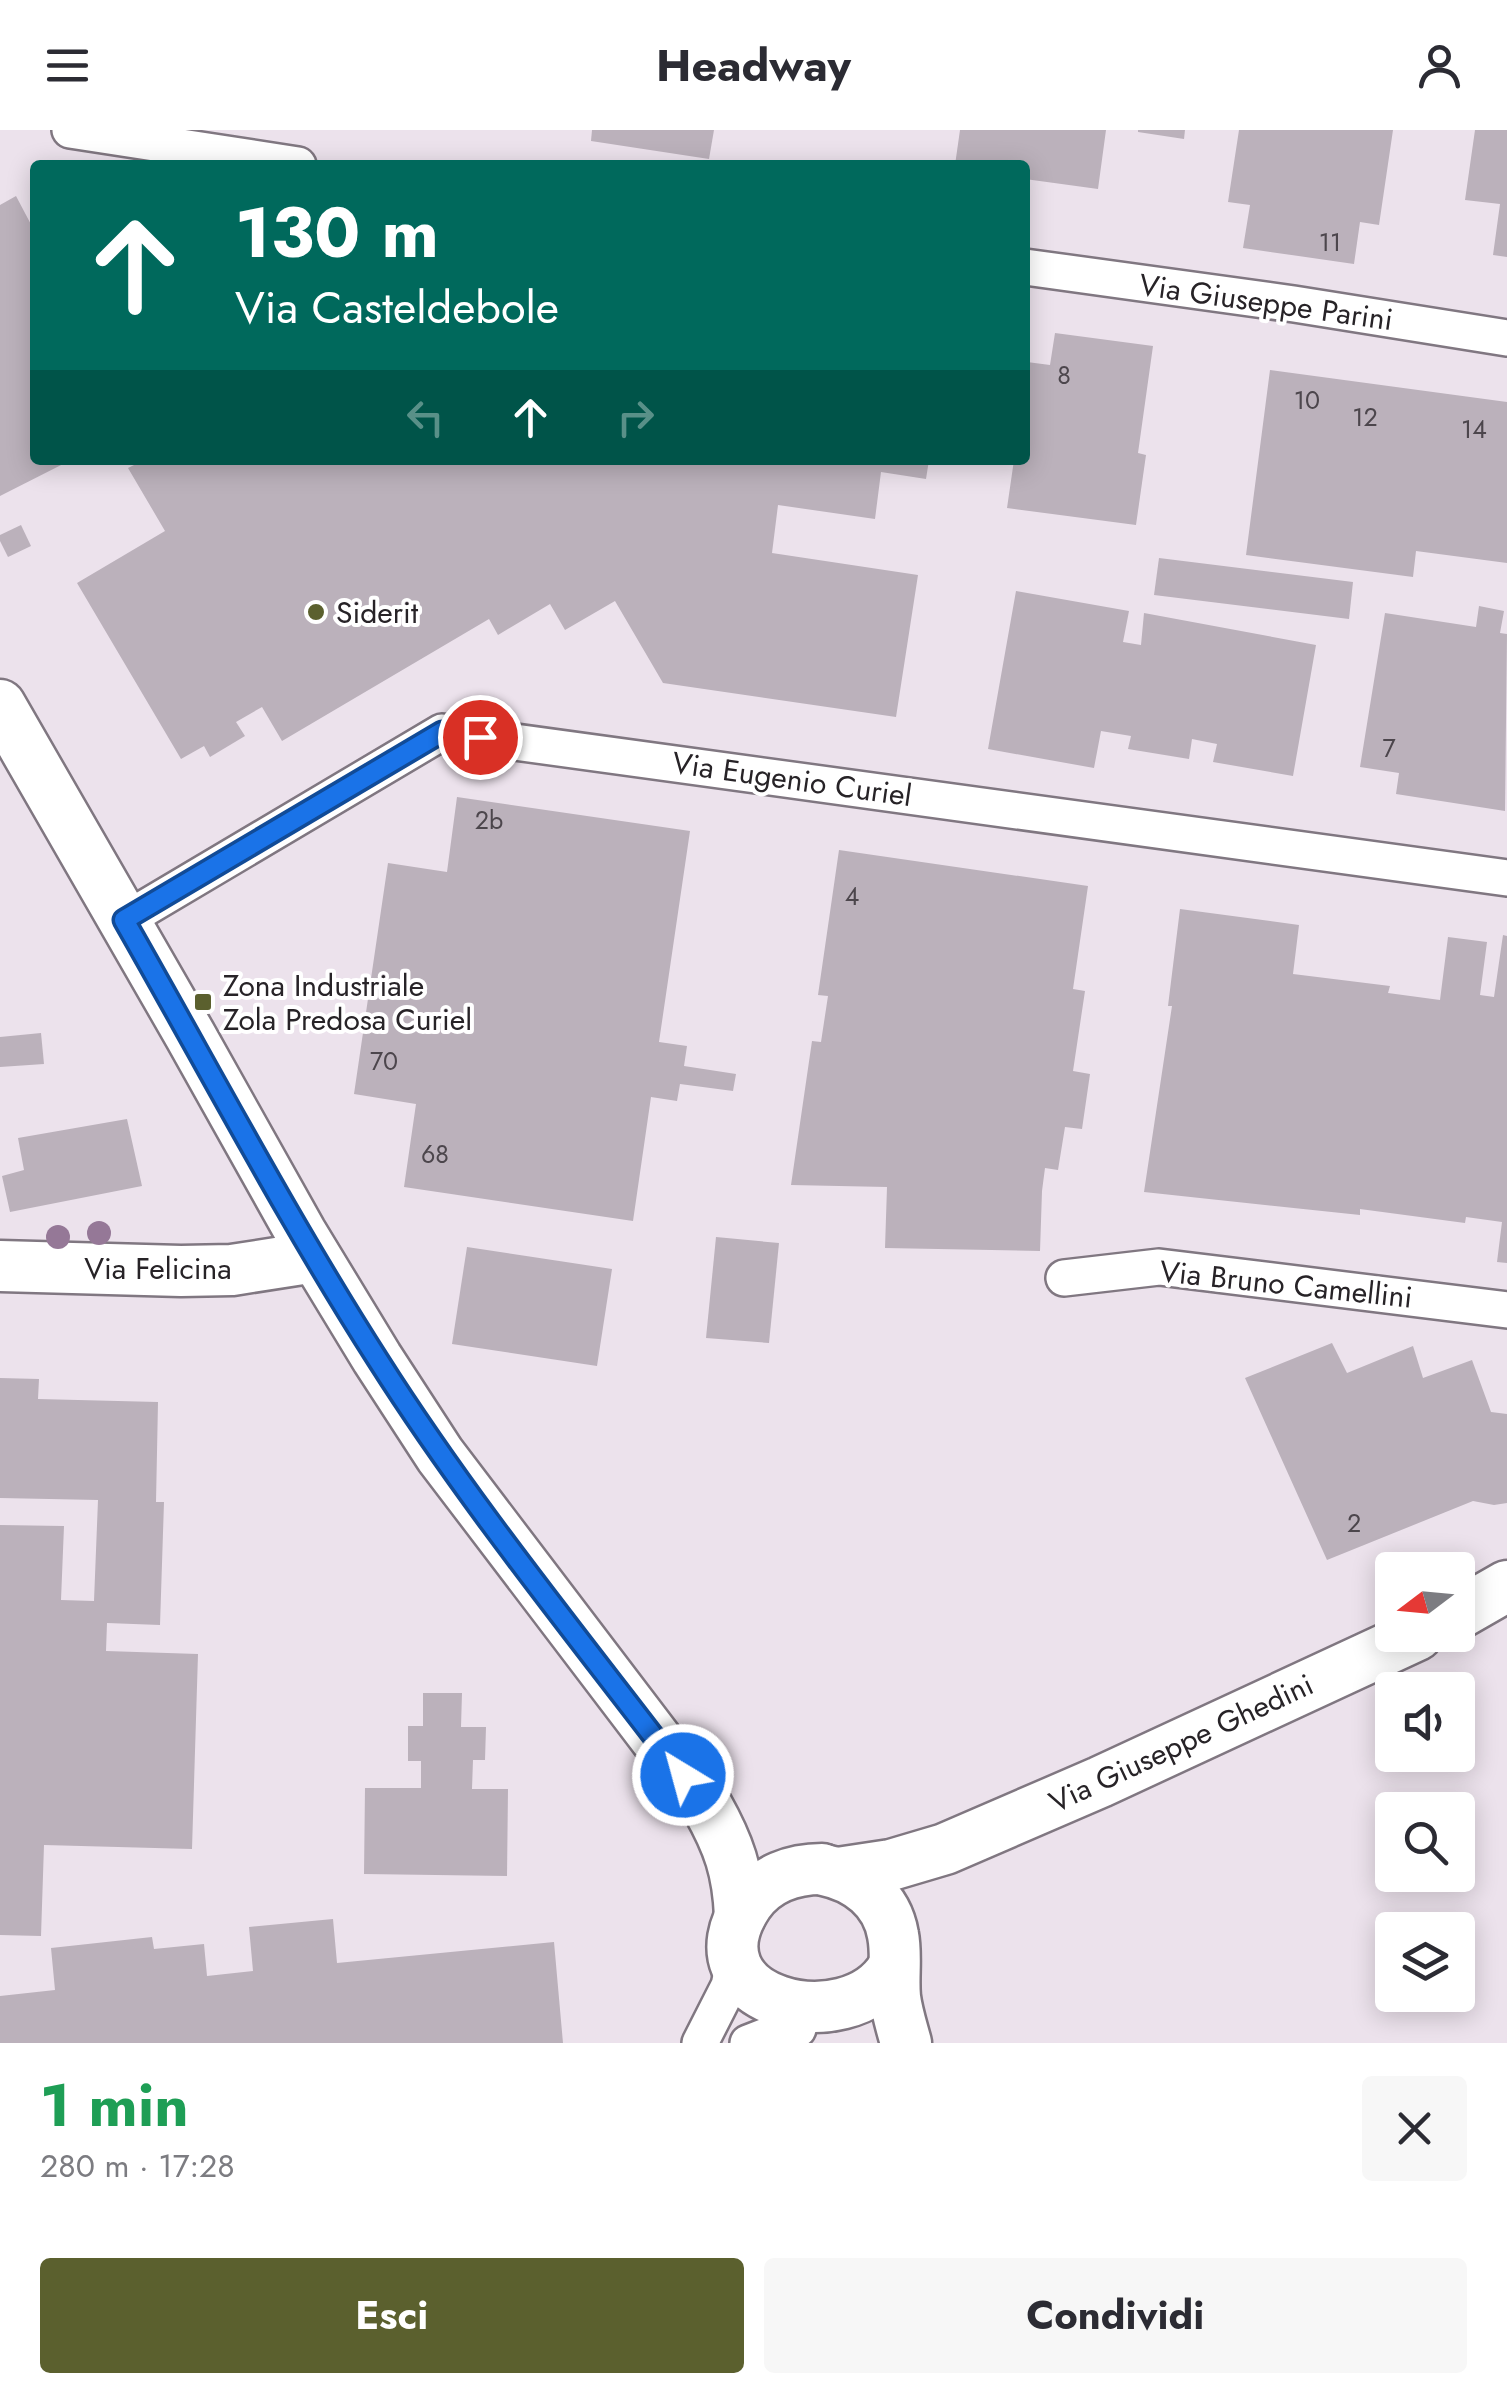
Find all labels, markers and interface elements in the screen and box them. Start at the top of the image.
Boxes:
text: Headway [656,33,851,98]
icon: menu [40,38,95,93]
icon: person [1412,38,1467,93]
text: 130 m [235,182,439,283]
icon: ahead [70,200,200,330]
house number: 11 [1319,224,1341,260]
street label: Via Giuseppe Parini [1136,263,1396,341]
text: Via Casteldebole [235,275,559,340]
house number: 8 [1057,357,1071,393]
house number: 10 [1294,382,1320,418]
icon: left [398,390,453,445]
icon: ahead [503,390,558,445]
icon: right [608,390,663,445]
house number: 12 [1352,399,1378,435]
house number: 14 [1461,411,1487,447]
place label: Siderit [336,591,419,634]
marker: Siderit [305,601,327,623]
pin [438,695,523,780]
icon: arrive [453,710,508,765]
house number: 7 [1382,730,1396,766]
street label: Via Eugenio Curiel [669,741,915,817]
house number: 2b [475,802,503,838]
house number: 4 [845,878,859,914]
place label: Zona Industriale Zola Predosa Curiel [223,964,472,1041]
marker: Zona Industriale Zola Predosa Curiel [192,991,214,1013]
house number: 70 [370,1043,398,1079]
house number: 68 [421,1136,449,1172]
street label: Via Felicina [84,1247,232,1290]
street label: Via Bruno Camellini [1157,1249,1415,1319]
house number: 2 [1347,1505,1361,1541]
north arrow [1375,1552,1475,1652]
map controls [1375,1552,1475,2012]
street label: Via Giuseppe Ghedini [1042,1663,1320,1823]
button: sound [1375,1672,1475,1772]
position arrow [631,1723,735,1827]
button: search [1375,1792,1475,1892]
button: layers [1375,1912,1475,2012]
text: 1 min [40,2062,189,2149]
button: close [1362,2076,1467,2181]
text: 280 m · 17:28 [40,2143,235,2189]
button: Esci [40,2258,744,2373]
button: Condividi [764,2258,1467,2373]

